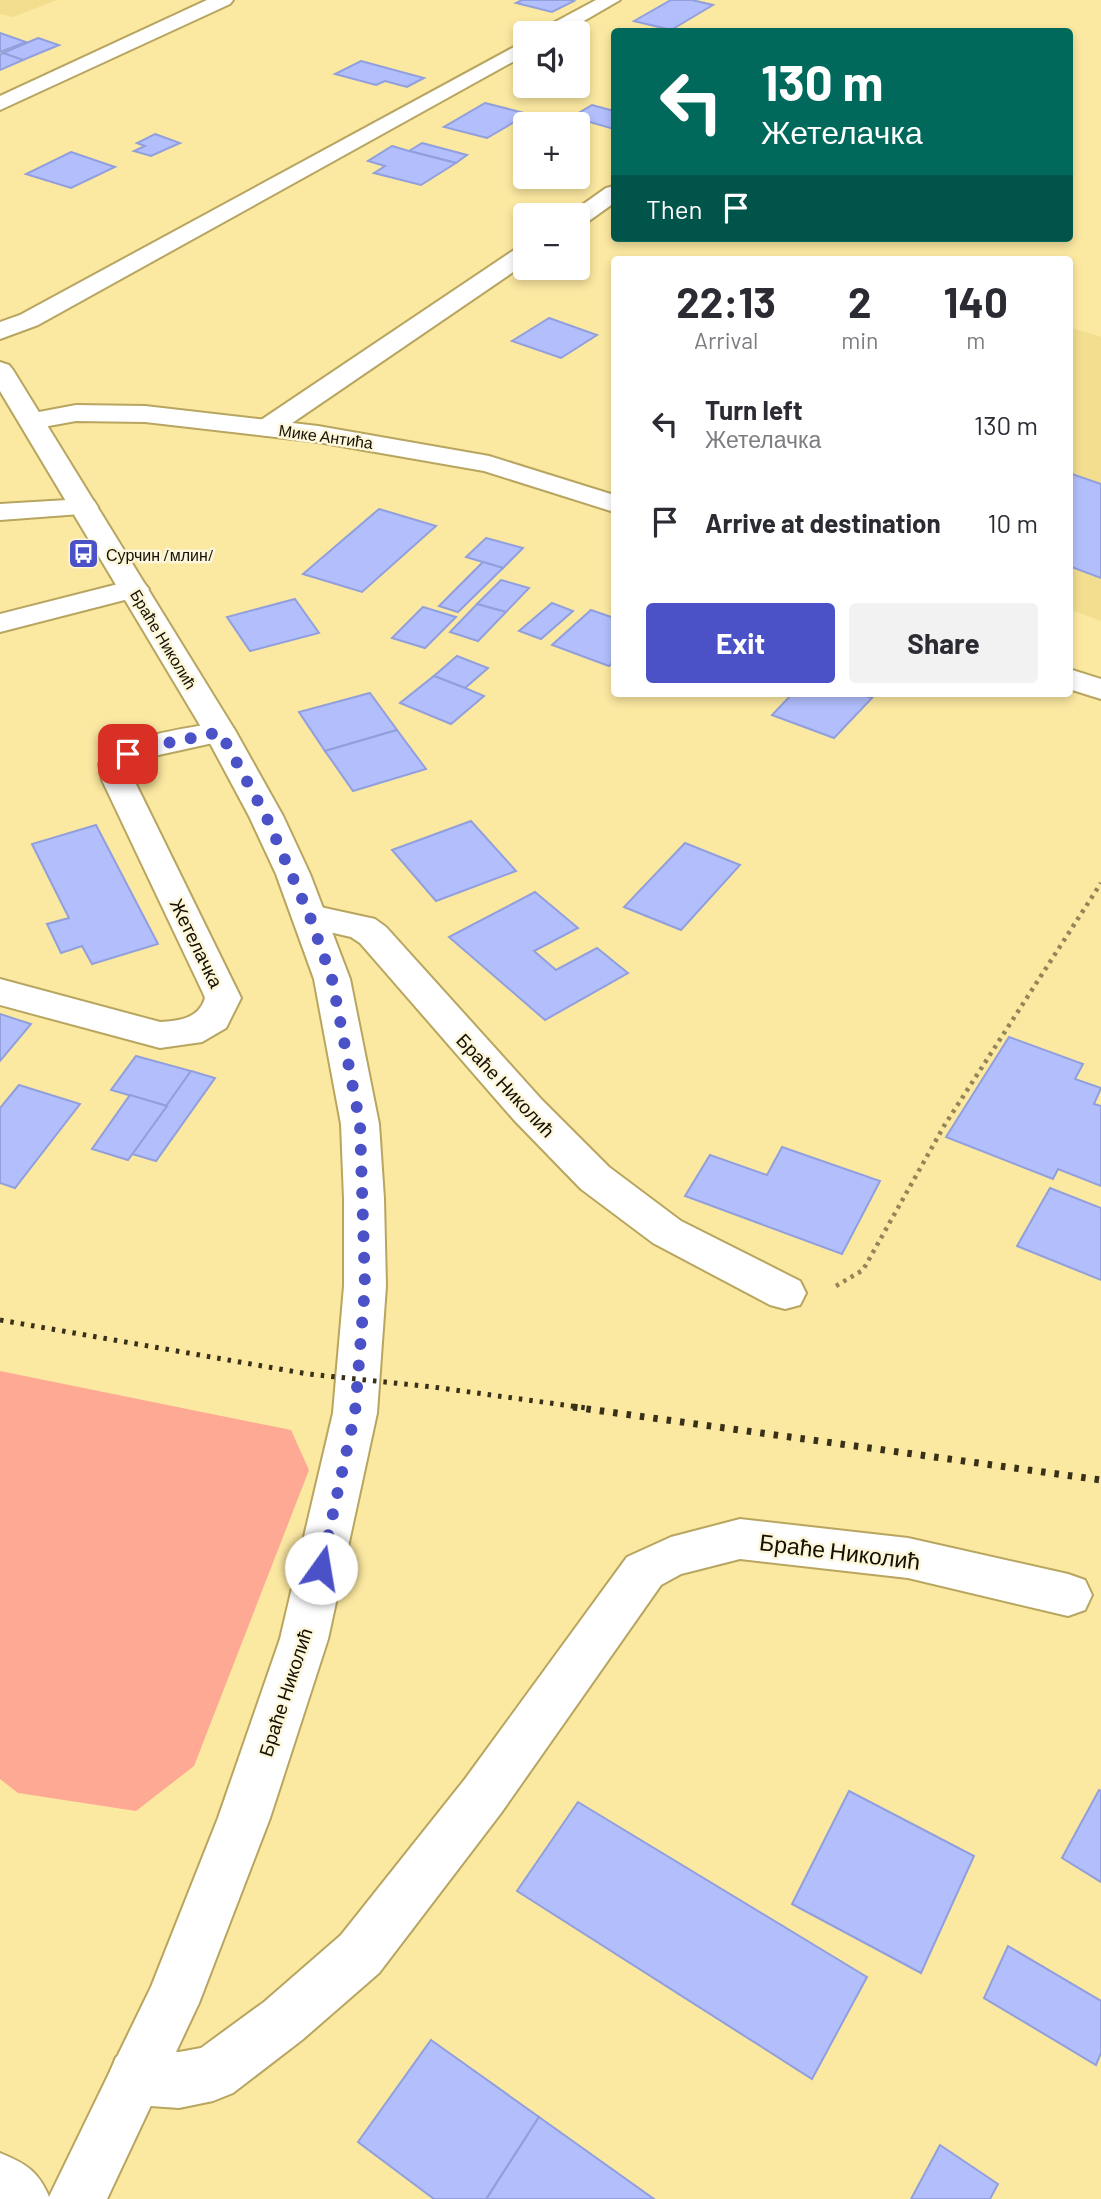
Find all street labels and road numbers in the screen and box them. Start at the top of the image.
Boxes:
street label: Мике Антића [278,420,375,452]
street label: Браће Николић [127,586,201,692]
street label: Жетелачка [166,895,229,992]
street label: Браће Николић [452,1028,560,1142]
street label: Браће Николић [758,1527,922,1575]
street label: Браће Николић [253,1625,317,1759]

